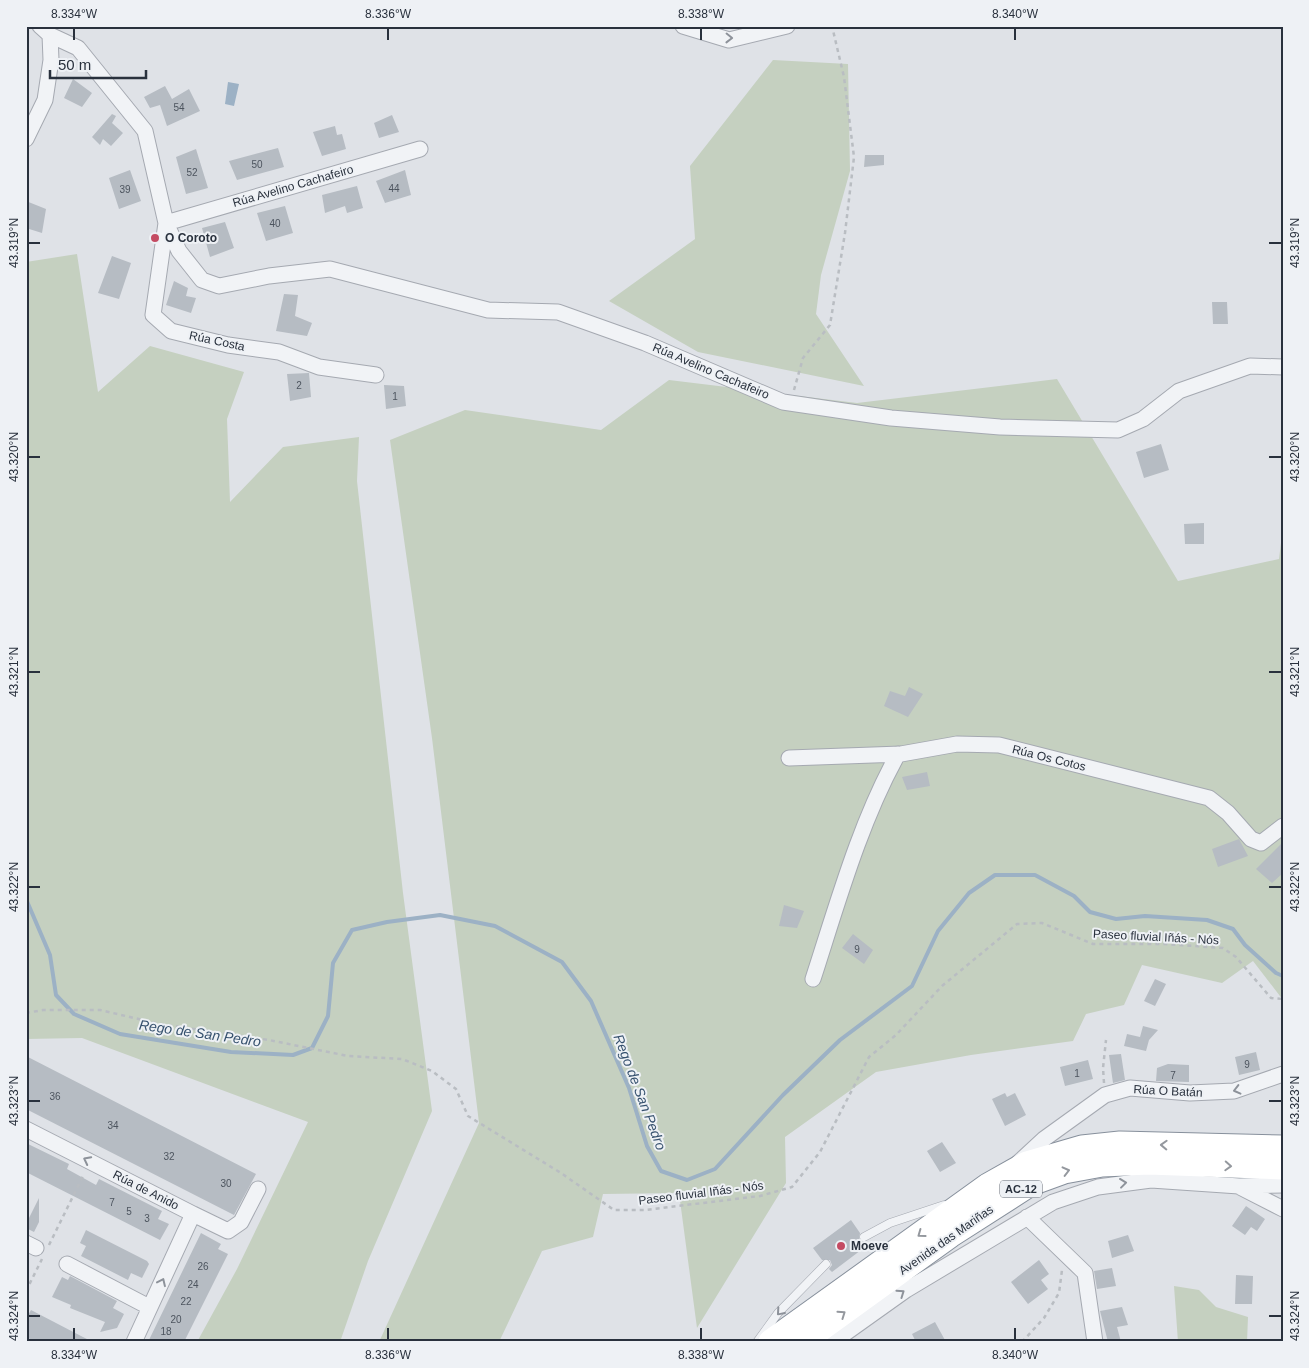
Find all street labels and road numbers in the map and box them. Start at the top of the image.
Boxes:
street label: Rúa Avelino Cachafeiro [231,162,355,210]
street label: Rúa Costa [188,328,246,354]
street label: Rúa Avelino Cachafeiro [651,340,772,402]
street label: Rúa Os Cotos [1011,742,1087,774]
street label: Paseo fluvial Iñás - Nós [1093,927,1219,947]
street label: Rúa O Batán [1133,1082,1203,1100]
street label: Rúa de Anido [111,1167,182,1213]
street label: Paseo fluvial Iñás - Nós [638,1178,764,1208]
road number: AC-12 [1000,1180,1042,1198]
street label: Avenida das Mariñas [896,1202,996,1278]

